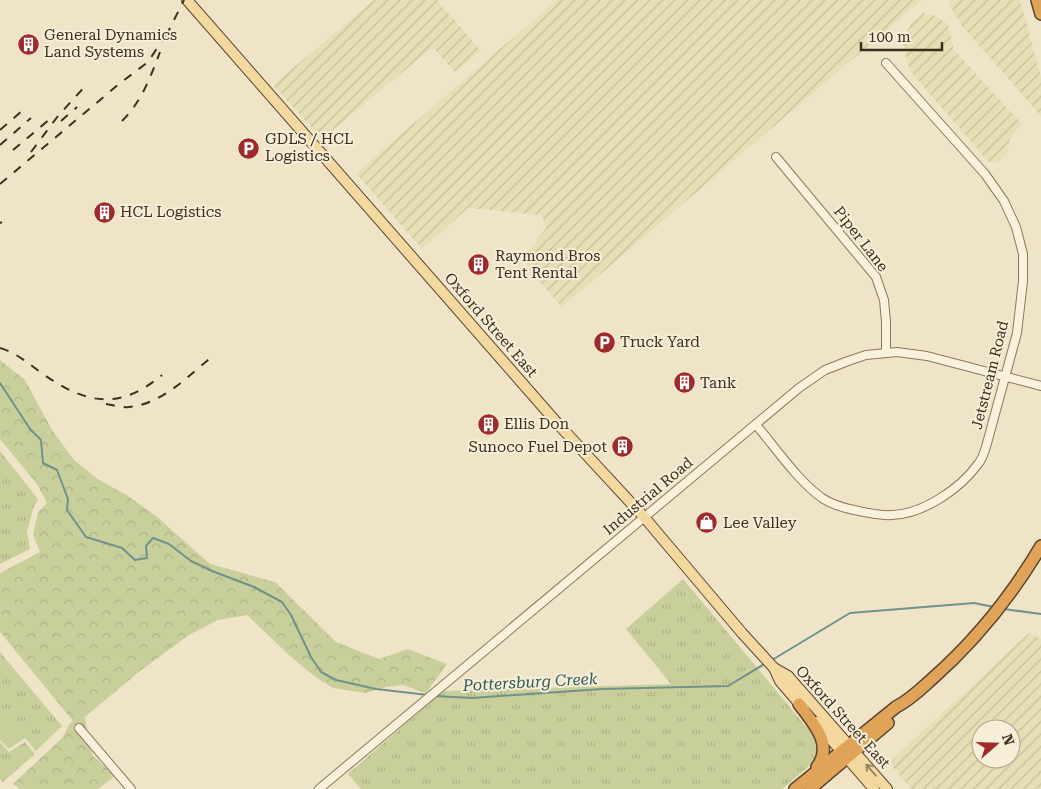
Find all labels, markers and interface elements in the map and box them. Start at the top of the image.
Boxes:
scale bar [861,20,942,52]
place label: General Dynamics Land Systems [44,26,177,61]
text: 100 m [868,28,911,46]
building icon: General Dynamics Land Systems [16,32,40,56]
place label: GDLS / HCL Logistics [265,130,353,165]
parking icon: GDLS / HCL Logistics [237,136,261,160]
building icon: HCL Logistics [92,200,116,224]
place label: HCL Logistics [120,203,221,221]
street label: Piper Lane [830,203,892,275]
place label: Raymond Bros Tent Rental [495,247,600,282]
building icon: Raymond Bros Tent Rental [467,253,491,277]
street label: Oxford Street East [441,269,541,381]
street label: Jetstream Road [968,318,1012,431]
parking icon: Truck Yard [592,330,616,354]
place label: Truck Yard [620,333,700,351]
building icon: Tank [672,371,696,395]
place label: Tank [700,374,737,392]
building icon: Ellis Don [476,412,500,436]
place label: Ellis Don [504,415,570,433]
building icon: Sunoco Fuel Depot [611,435,635,459]
place label: Sunoco Fuel Depot [469,438,607,456]
street label: Industrial Road [600,453,697,539]
shop icon: Lee Valley [695,511,719,535]
place label: Lee Valley [723,514,797,532]
street label: Oxford Street East [792,662,894,772]
water label: Pottersburg Creek [461,669,598,695]
north arrow [971,719,1021,769]
text: N [999,732,1018,748]
one-way arrow [865,764,877,777]

